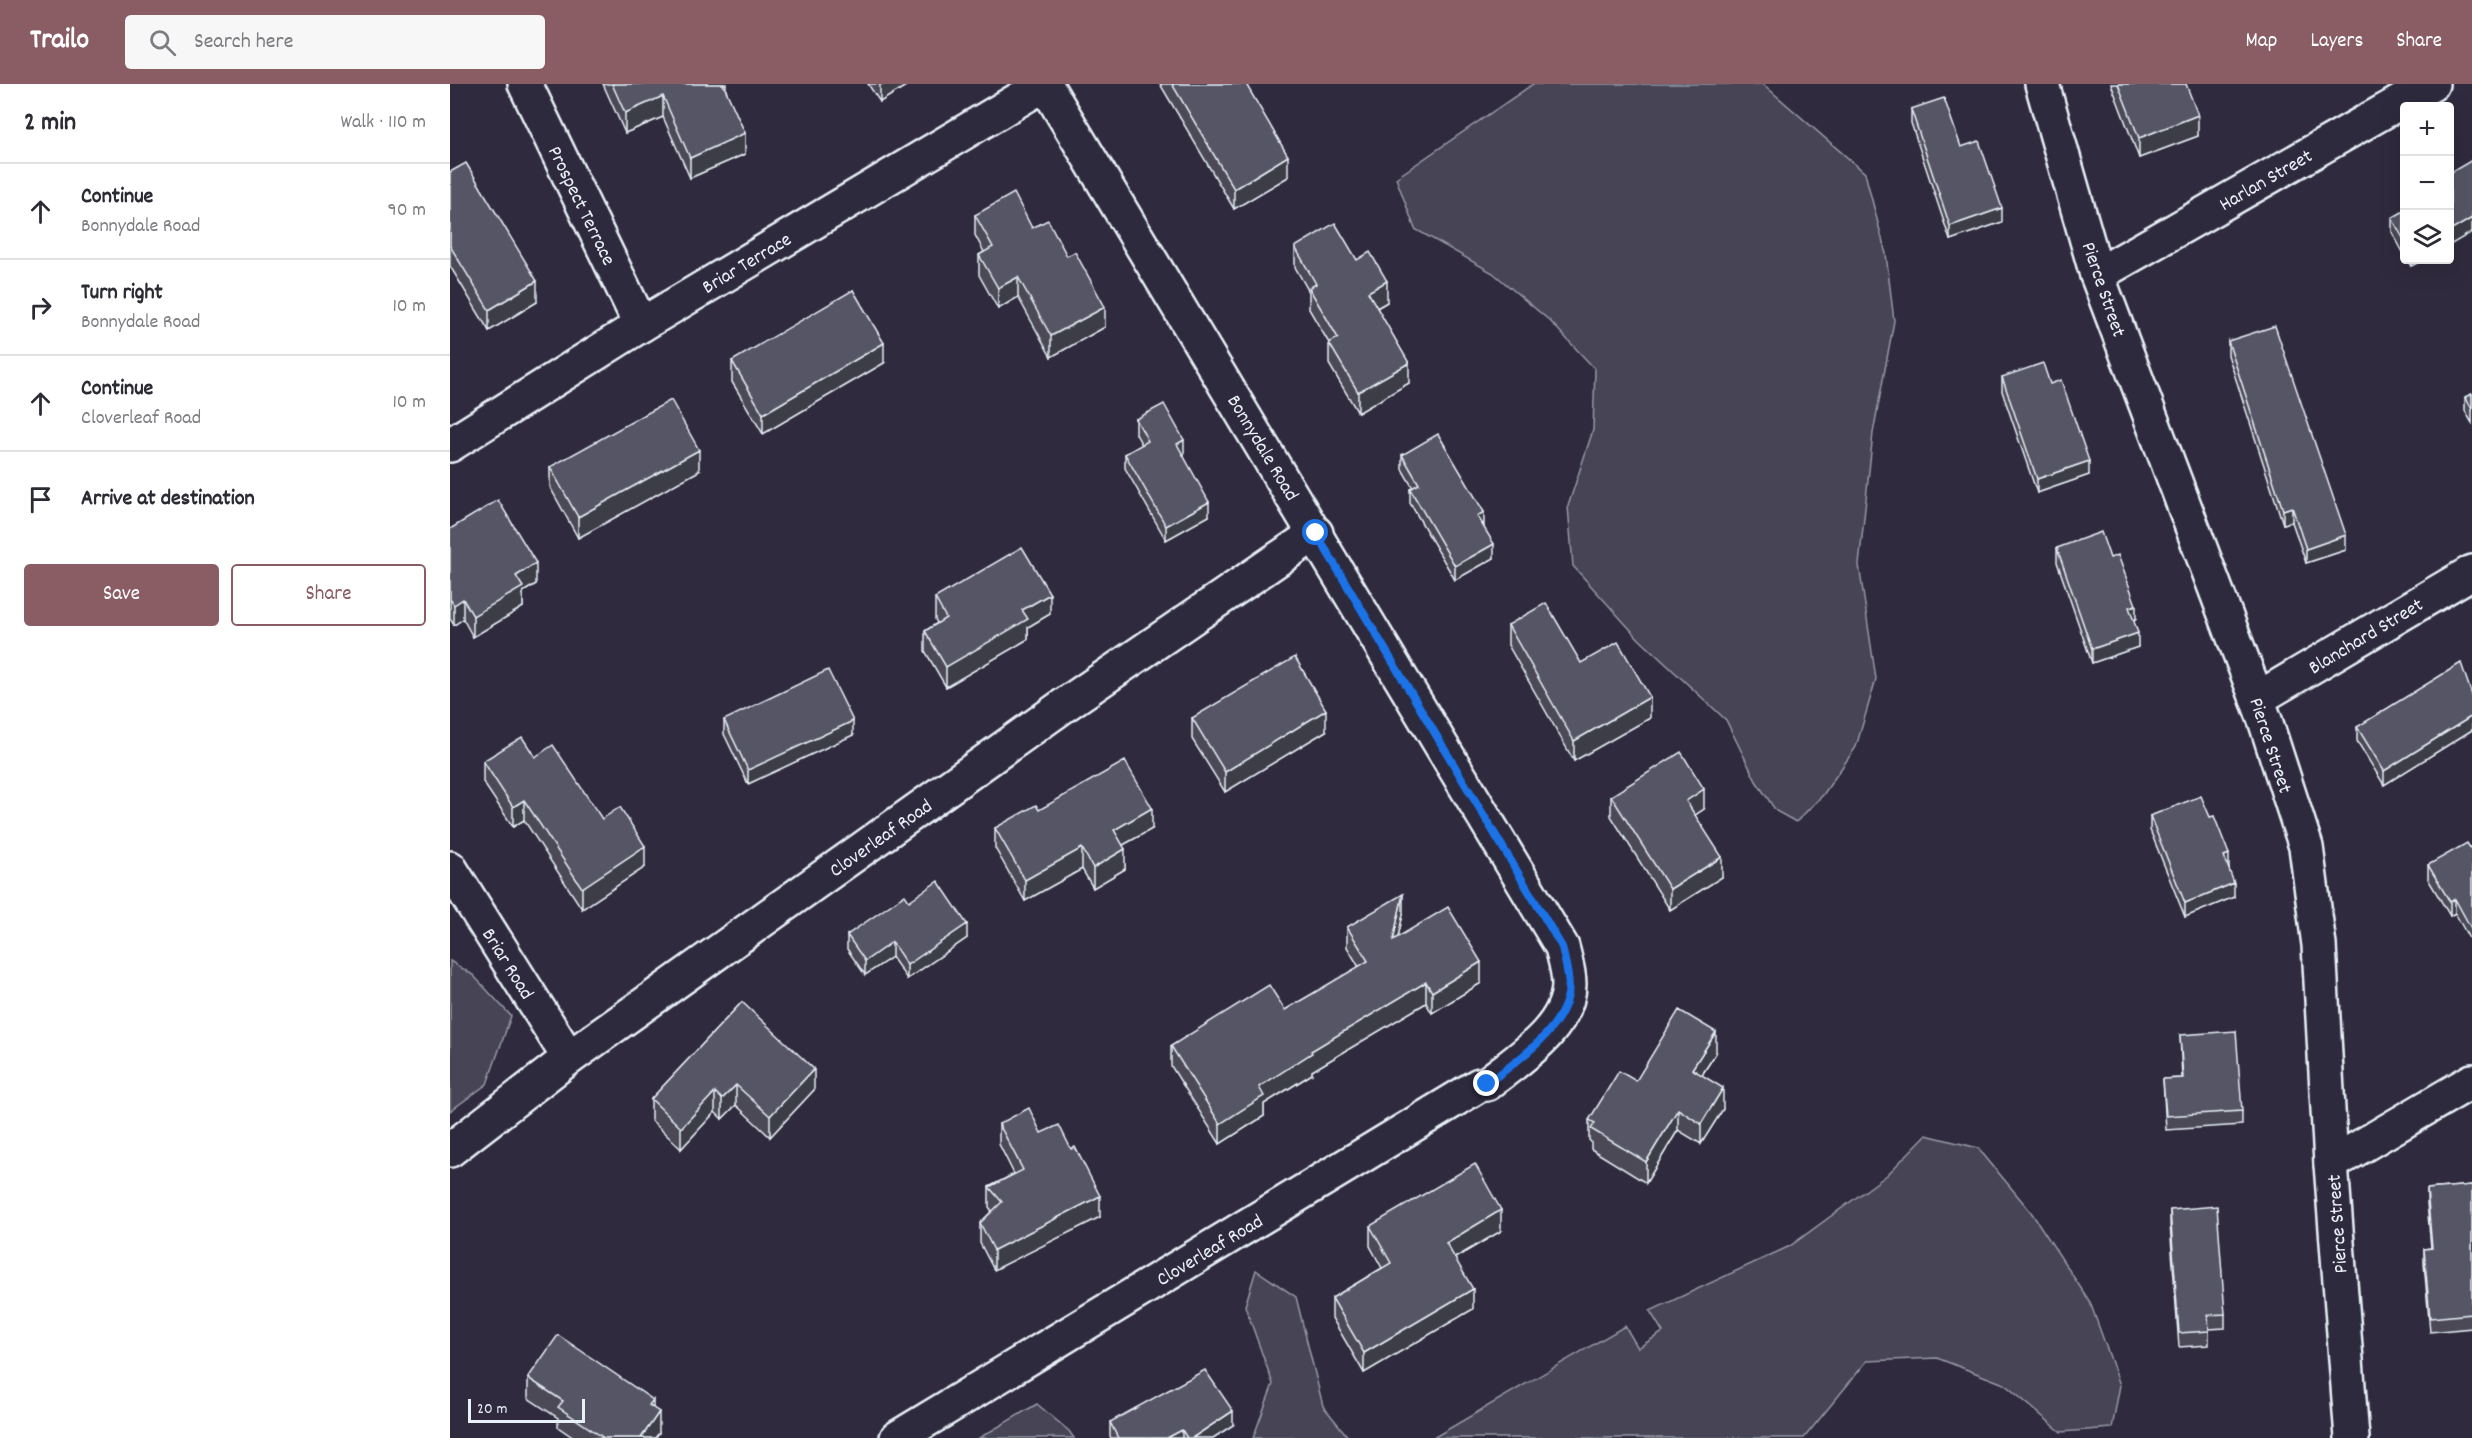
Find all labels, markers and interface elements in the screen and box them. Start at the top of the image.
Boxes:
search box [125,15,545,69]
text: Trailo [30,22,89,62]
icon: search [146,26,179,59]
text: Search here [194,27,293,58]
text: Map [2246,27,2277,57]
text: Layers [2310,27,2363,57]
text: Share [2396,27,2442,57]
map controls [2400,102,2454,264]
button: + [2400,102,2454,156]
text: 2 min [24,105,76,142]
text: Walk · 110 m [340,109,426,137]
street label: Prospect Terrace [539,142,621,271]
street label: Harlan Street [2215,144,2318,220]
button: − [2400,156,2454,210]
text: Continue [81,182,153,213]
icon: ahead [24,195,57,228]
text: 90 m [388,197,426,225]
button: layers [2400,210,2454,264]
text: Bonnydale Road [81,213,200,241]
street label: Briar Terrace [698,227,798,302]
street label: Pierce Street [2073,239,2132,341]
text: Turn right [81,278,163,309]
icon: right [24,291,57,324]
text: 10 m [392,293,426,321]
text: Bonnydale Road [81,309,200,337]
text: Continue [81,374,153,405]
icon: ahead [24,387,57,420]
text: 10 m [392,389,426,417]
street label: Bonnydale Road [1219,390,1304,507]
text: Cloverleaf Road [81,405,201,433]
icon: arrive [24,483,57,516]
text: Arrive at destination [81,484,255,515]
route start [1302,519,1328,545]
button: Save [24,564,219,626]
button: Share [231,564,426,626]
street label: Blanchard Street [2304,592,2429,683]
street label: Pierce Street [2241,695,2298,797]
street label: Cloverleaf Road [825,794,939,885]
street label: Briar Road [474,924,539,1006]
route end [1473,1070,1499,1096]
street label: Pierce Street [2322,1173,2356,1274]
street label: Cloverleaf Road [1152,1209,1269,1294]
scale bar [468,1396,585,1424]
text: 20 m [477,1398,507,1421]

